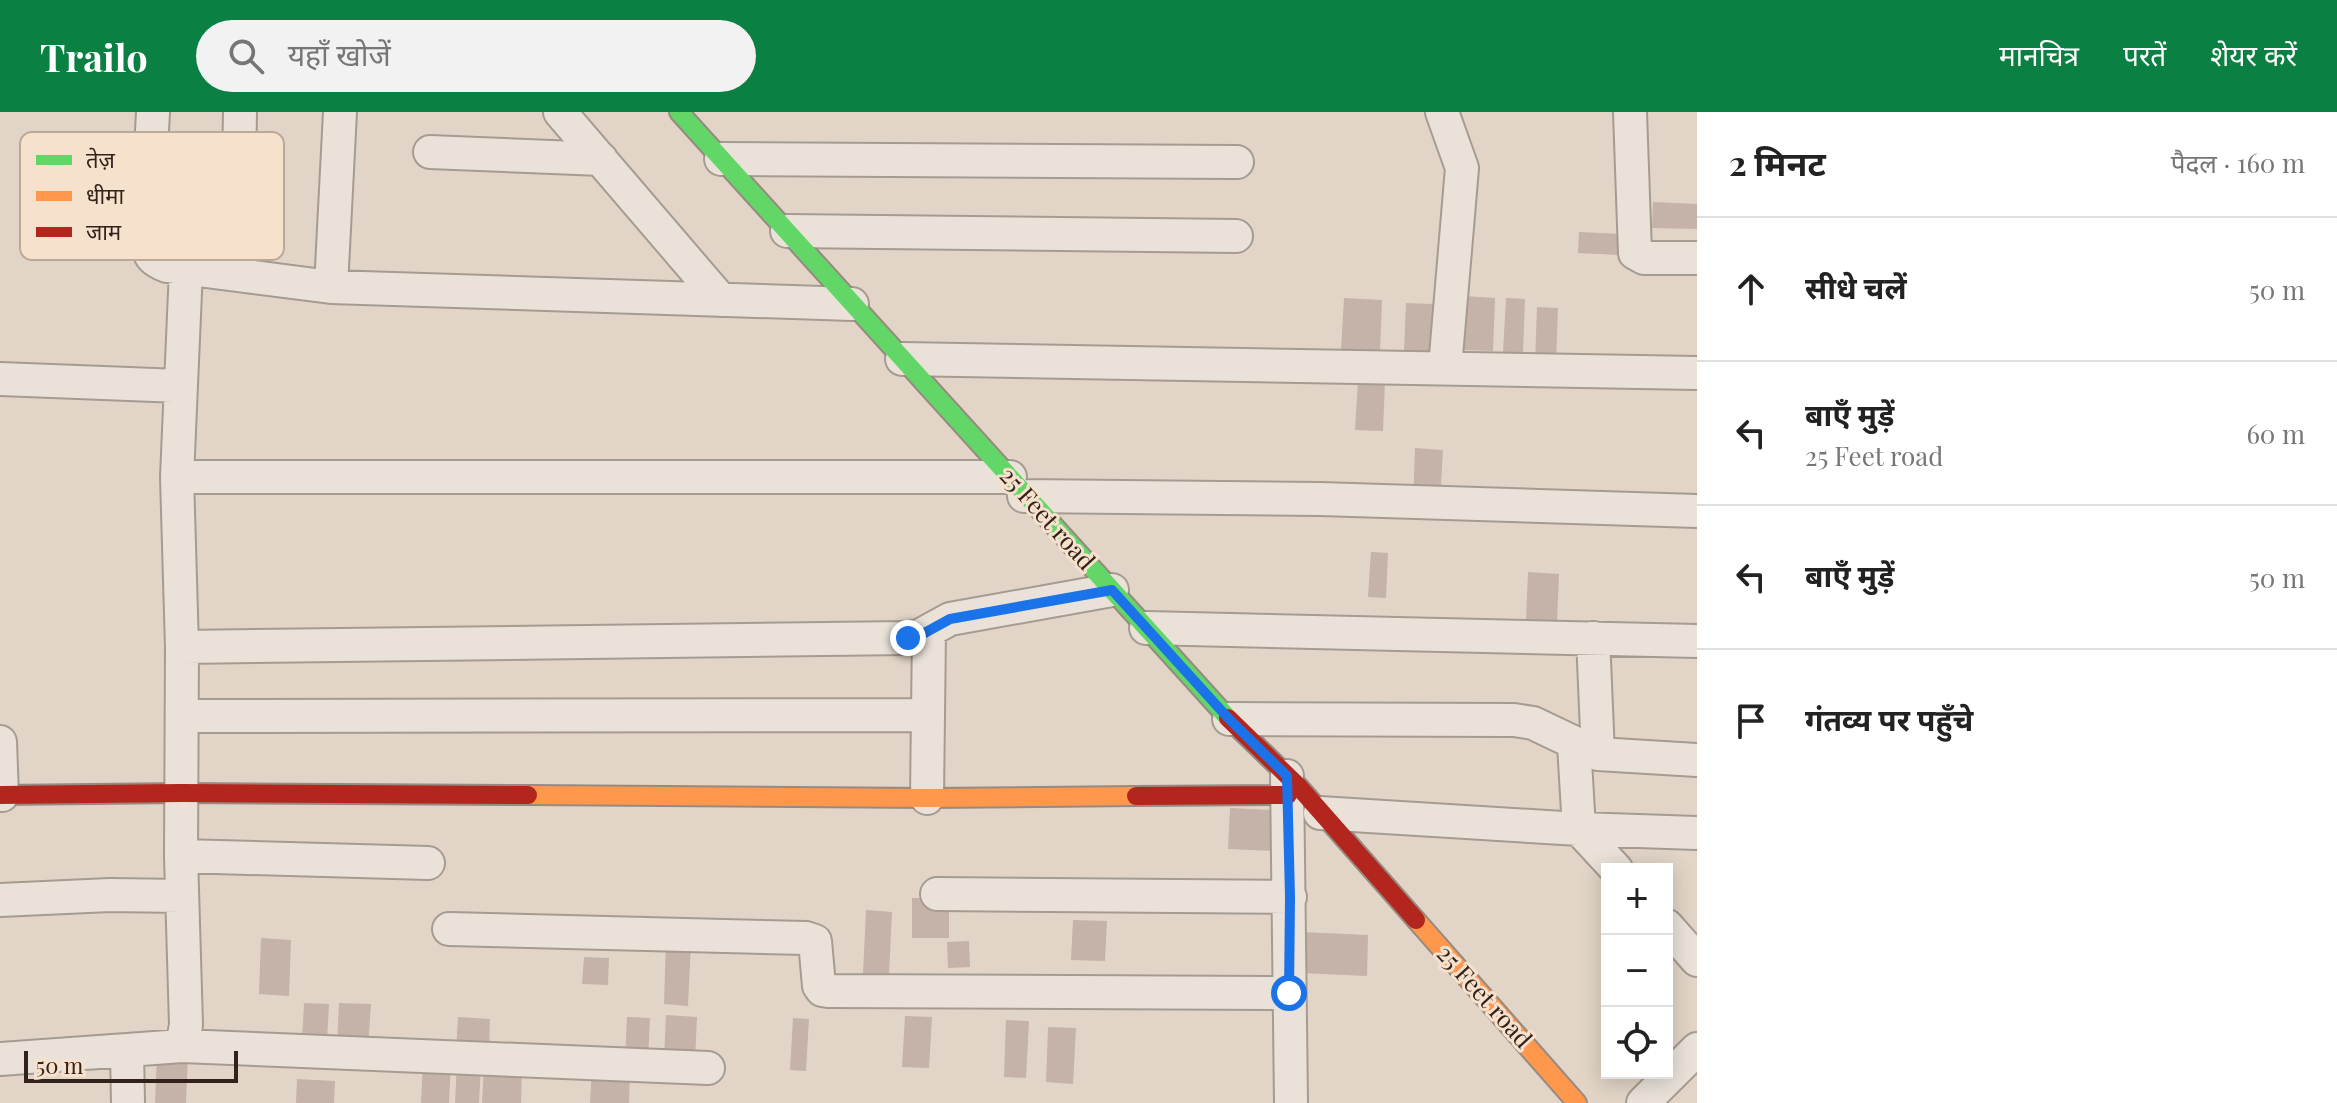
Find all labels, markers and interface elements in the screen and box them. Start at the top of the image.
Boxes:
search box [196,20,756,92]
text: Trailo [40,31,148,82]
icon: search [224,34,268,78]
text: यहाँ खोजें [288,34,391,74]
text: मानचित्र [1999,36,2079,73]
text: परतें [2123,36,2166,73]
text: शेयर करें [2210,36,2297,73]
legend [20,132,284,260]
text: 2 मिनट [1729,139,1826,185]
text: तेज़ [86,144,116,174]
text: पैदल · 160 m [2171,145,2305,180]
text: धीमा [86,180,124,210]
text: जाम [86,216,122,246]
icon: ahead [1729,267,1773,311]
text: सीधे चलें [1805,267,1907,307]
text: 50 m [2249,272,2305,307]
text: बाएँ मुड़ें [1805,394,1894,434]
icon: left [1729,411,1773,455]
text: 60 m [2246,416,2305,451]
text: 25 Feet road [1805,438,1943,473]
street label: 25 Feet road [994,459,1103,576]
icon: left [1729,555,1773,599]
text: बाएँ मुड़ें [1805,555,1894,595]
text: 50 m [2249,560,2305,595]
route end [890,620,926,656]
icon: arrive [1729,699,1773,743]
text: गंतव्य पर पहुँचे [1805,699,1973,739]
map controls [1601,863,1673,1079]
button: + [1601,863,1673,935]
button: − [1601,935,1673,1007]
street label: 25 Feet road [1431,937,1540,1054]
route start [1271,975,1307,1011]
button: locate [1601,1007,1673,1079]
scale bar [24,1047,238,1083]
text: 50 m [36,1050,83,1080]

